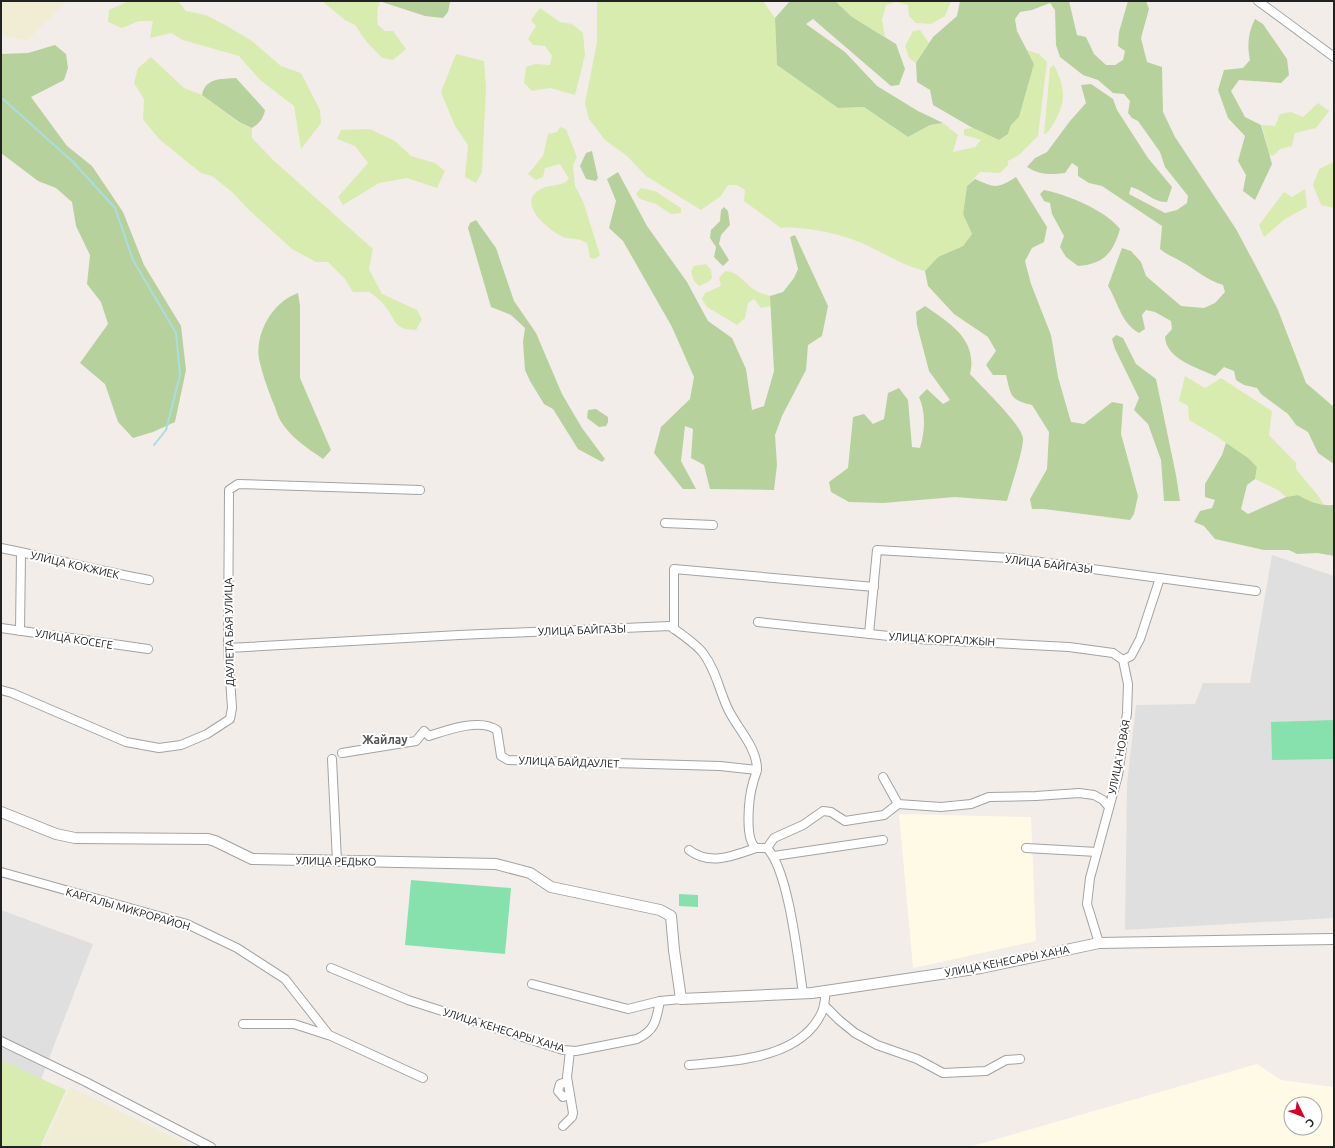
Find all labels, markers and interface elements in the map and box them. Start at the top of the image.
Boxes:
street label: УЛИЦА КОКЖИЕК [29,549,121,581]
street label: УЛИЦА БАЙГАЗЫ [1005,553,1093,575]
street label: ДАУЛЕТА БАЯ УЛИЦА [222,577,236,687]
street label: УЛИЦА БАЙГАЗЫ [538,622,626,638]
street label: УЛИЦА КОСЕГЕ [34,627,114,651]
street label: УЛИЦА КОРГАЛЖЫН [888,630,996,648]
street label: УЛИЦА НОВАЯ [1106,718,1132,796]
district label: Жайлау [362,733,408,746]
street label: УЛИЦА БАЙДАУЛЕТ [519,754,619,770]
street label: УЛИЦА РЕДЬКО [295,854,377,868]
street label: КАРГАЛЫ МИКРОРАЙОН [64,885,192,933]
street label: УЛИЦА КЕНЕСАРЫ ХАНА [944,943,1071,979]
street label: УЛИЦА КЕНЕСАРЫ ХАНА [442,1006,567,1055]
north arrow [1283,1096,1323,1136]
text: С [1304,1116,1317,1129]

